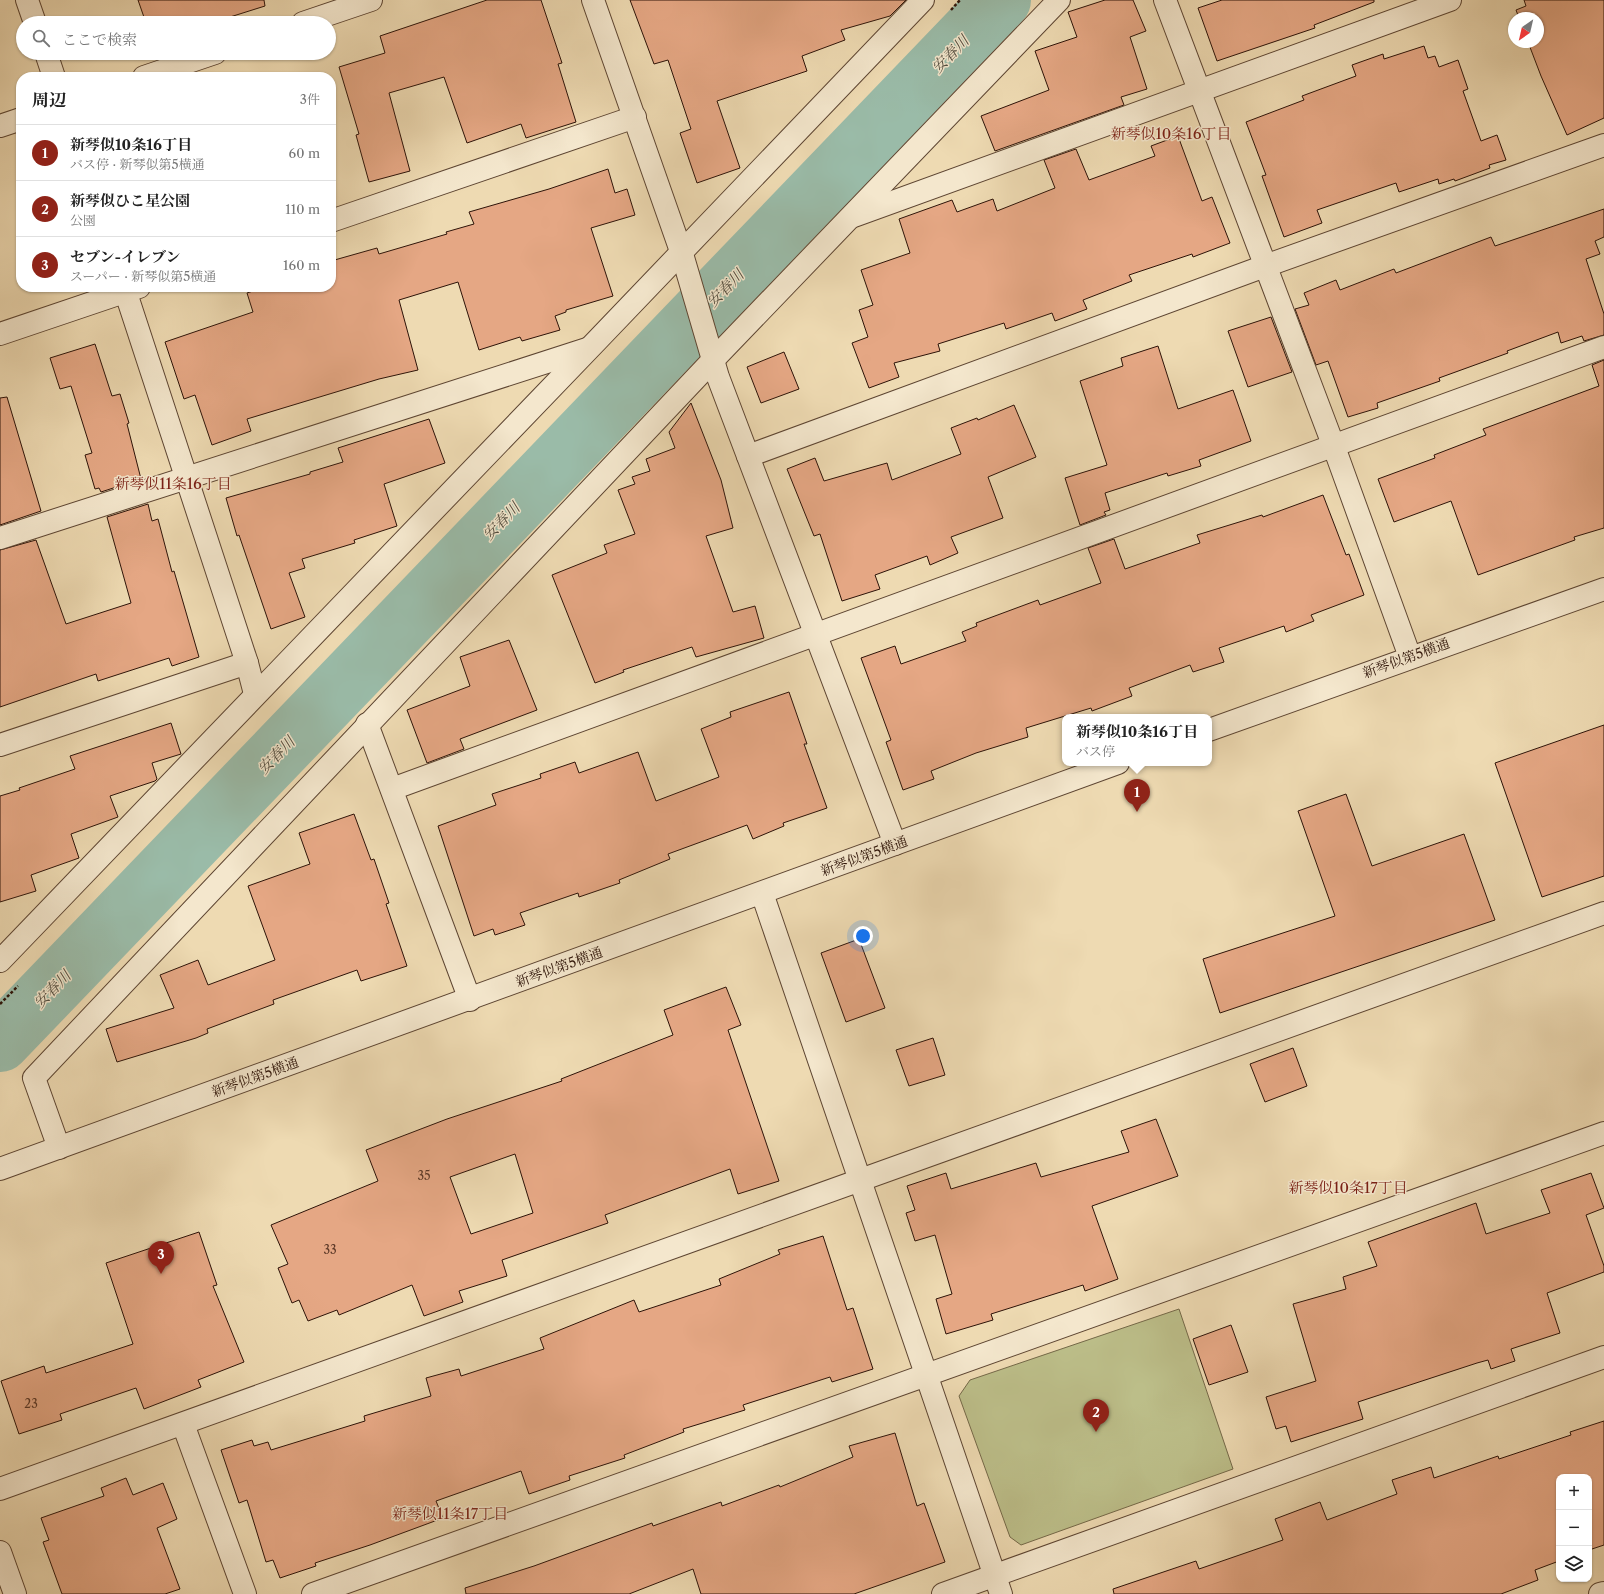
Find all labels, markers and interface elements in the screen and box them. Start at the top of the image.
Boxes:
north arrow [1508,12,1544,48]
search box [16,16,336,60]
icon: search [30,27,52,49]
text: ここで検索 [62,30,137,49]
water label: 安春川 [928,30,974,77]
text: 周辺 [32,90,66,110]
text: 3件 [300,91,320,107]
district label: 新琴似10条16丁目 [1111,124,1231,143]
text: 新琴似10条16丁目 [70,135,192,154]
text: 1 [42,145,48,161]
text: 60 m [289,145,320,161]
text: バス停 · 新琴似第5横通 [70,156,205,172]
text: 新琴似ひこ星公園 [70,191,190,210]
text: 2 [41,201,49,217]
text: 110 m [285,201,320,217]
text: 公園 [70,212,96,228]
text: セブン-イレブン [70,247,180,266]
text: 3 [41,257,49,273]
text: 160 m [283,257,320,273]
water label: 安春川 [703,264,749,311]
text: スーパー · 新琴似第5横通 [70,268,216,284]
district label: 新琴似11条16丁目 [114,474,232,493]
water label: 安春川 [479,497,525,544]
street label: 新琴似第5横通 [1360,634,1452,682]
popup [1062,714,1212,766]
text: 新琴似10条16丁目 [1076,722,1198,741]
water label: 安春川 [254,731,300,778]
text: バス停 [1076,743,1115,759]
pin: 1 [1124,779,1150,812]
street label: 新琴似第5横通 [818,832,910,880]
your location [853,926,873,946]
street label: 新琴似第5横通 [513,943,605,991]
water label: 安春川 [30,965,76,1012]
street label: 新琴似第5横通 [209,1053,301,1101]
house number: 35 [417,1168,431,1183]
district label: 新琴似10条17丁目 [1288,1178,1408,1197]
pin: 3 [148,1241,174,1274]
house number: 33 [323,1242,337,1257]
house number: 23 [24,1396,38,1411]
pin: 2 [1083,1399,1109,1432]
map controls [1556,1474,1592,1582]
button: + [1556,1474,1592,1510]
district label: 新琴似11条17丁目 [392,1504,508,1523]
button: − [1556,1510,1592,1546]
button: layers [1556,1546,1592,1582]

